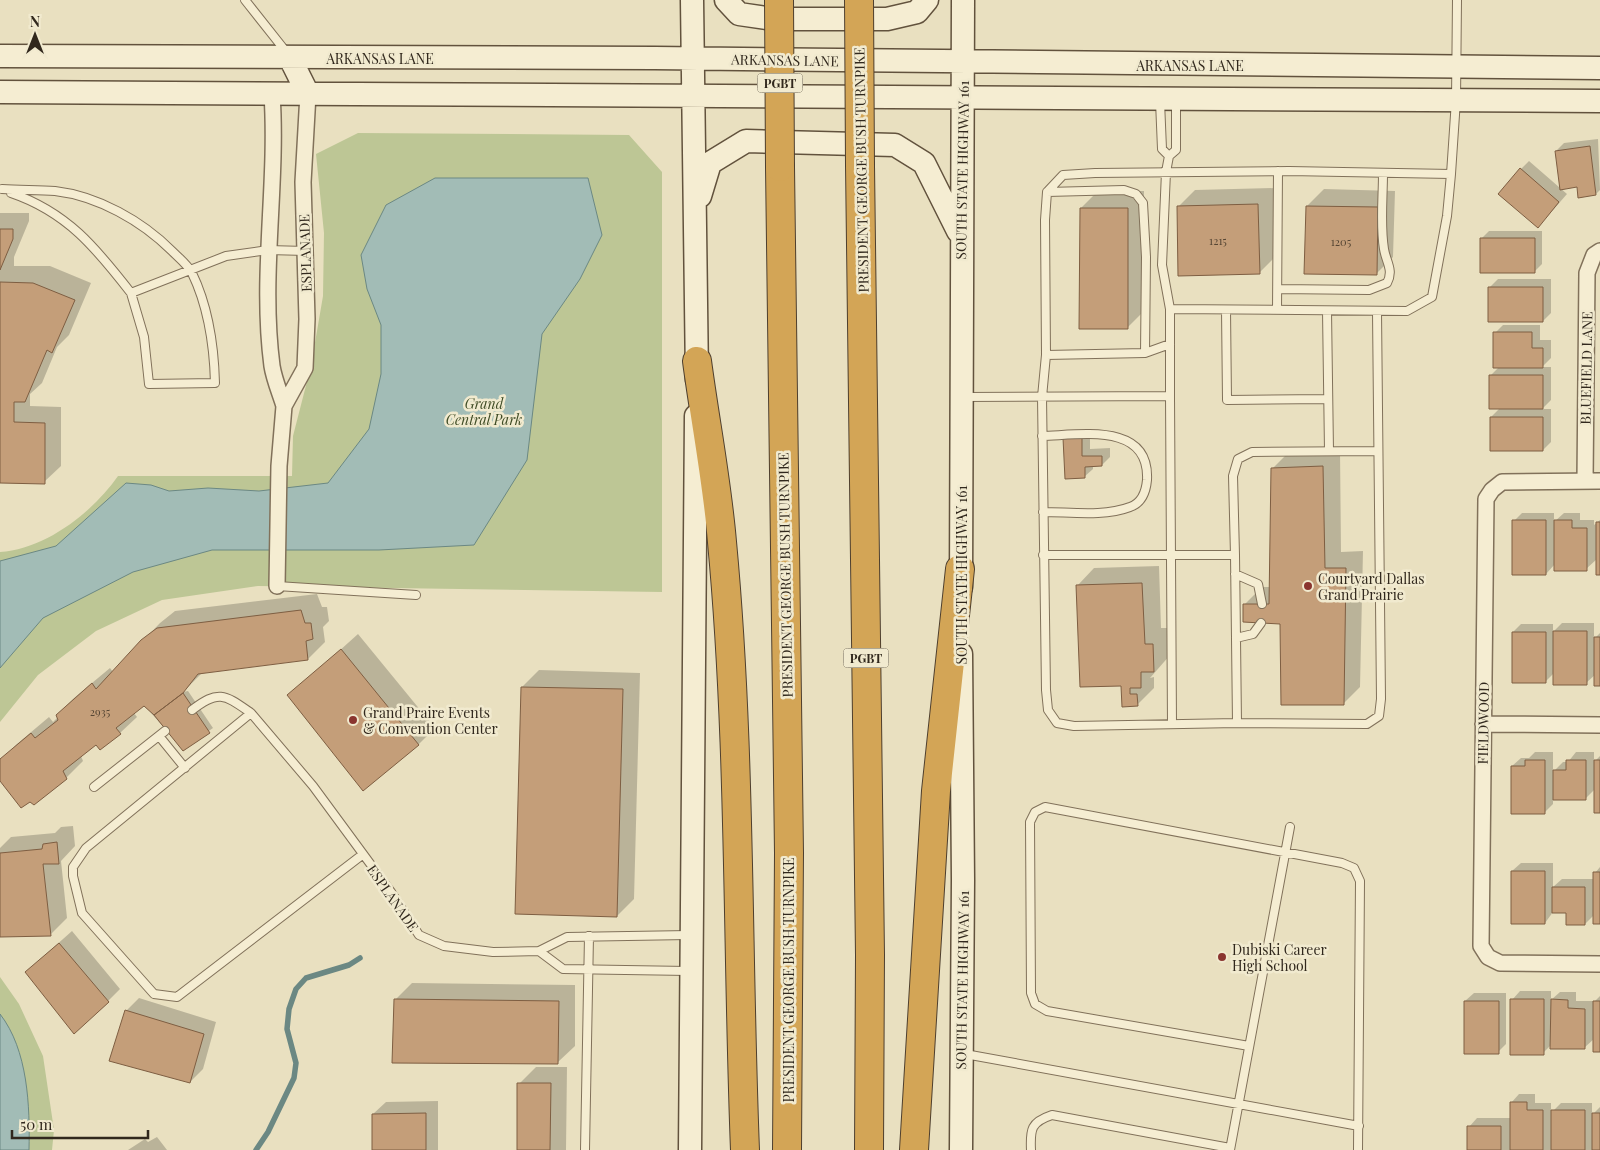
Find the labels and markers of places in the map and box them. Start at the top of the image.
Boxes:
place label: Courtyard Dallas Grand Prairie [1318,569,1424,604]
marker: Courtyard Dallas Grand Prairie [1302,580,1314,592]
place label: Grand Praire Events & Convention Center [363,703,499,738]
marker: Grand Praire Events & Convention Center [347,714,359,726]
place label: Dubiski Career High School [1232,940,1328,975]
marker: Dubiski Career High School [1216,951,1228,963]

